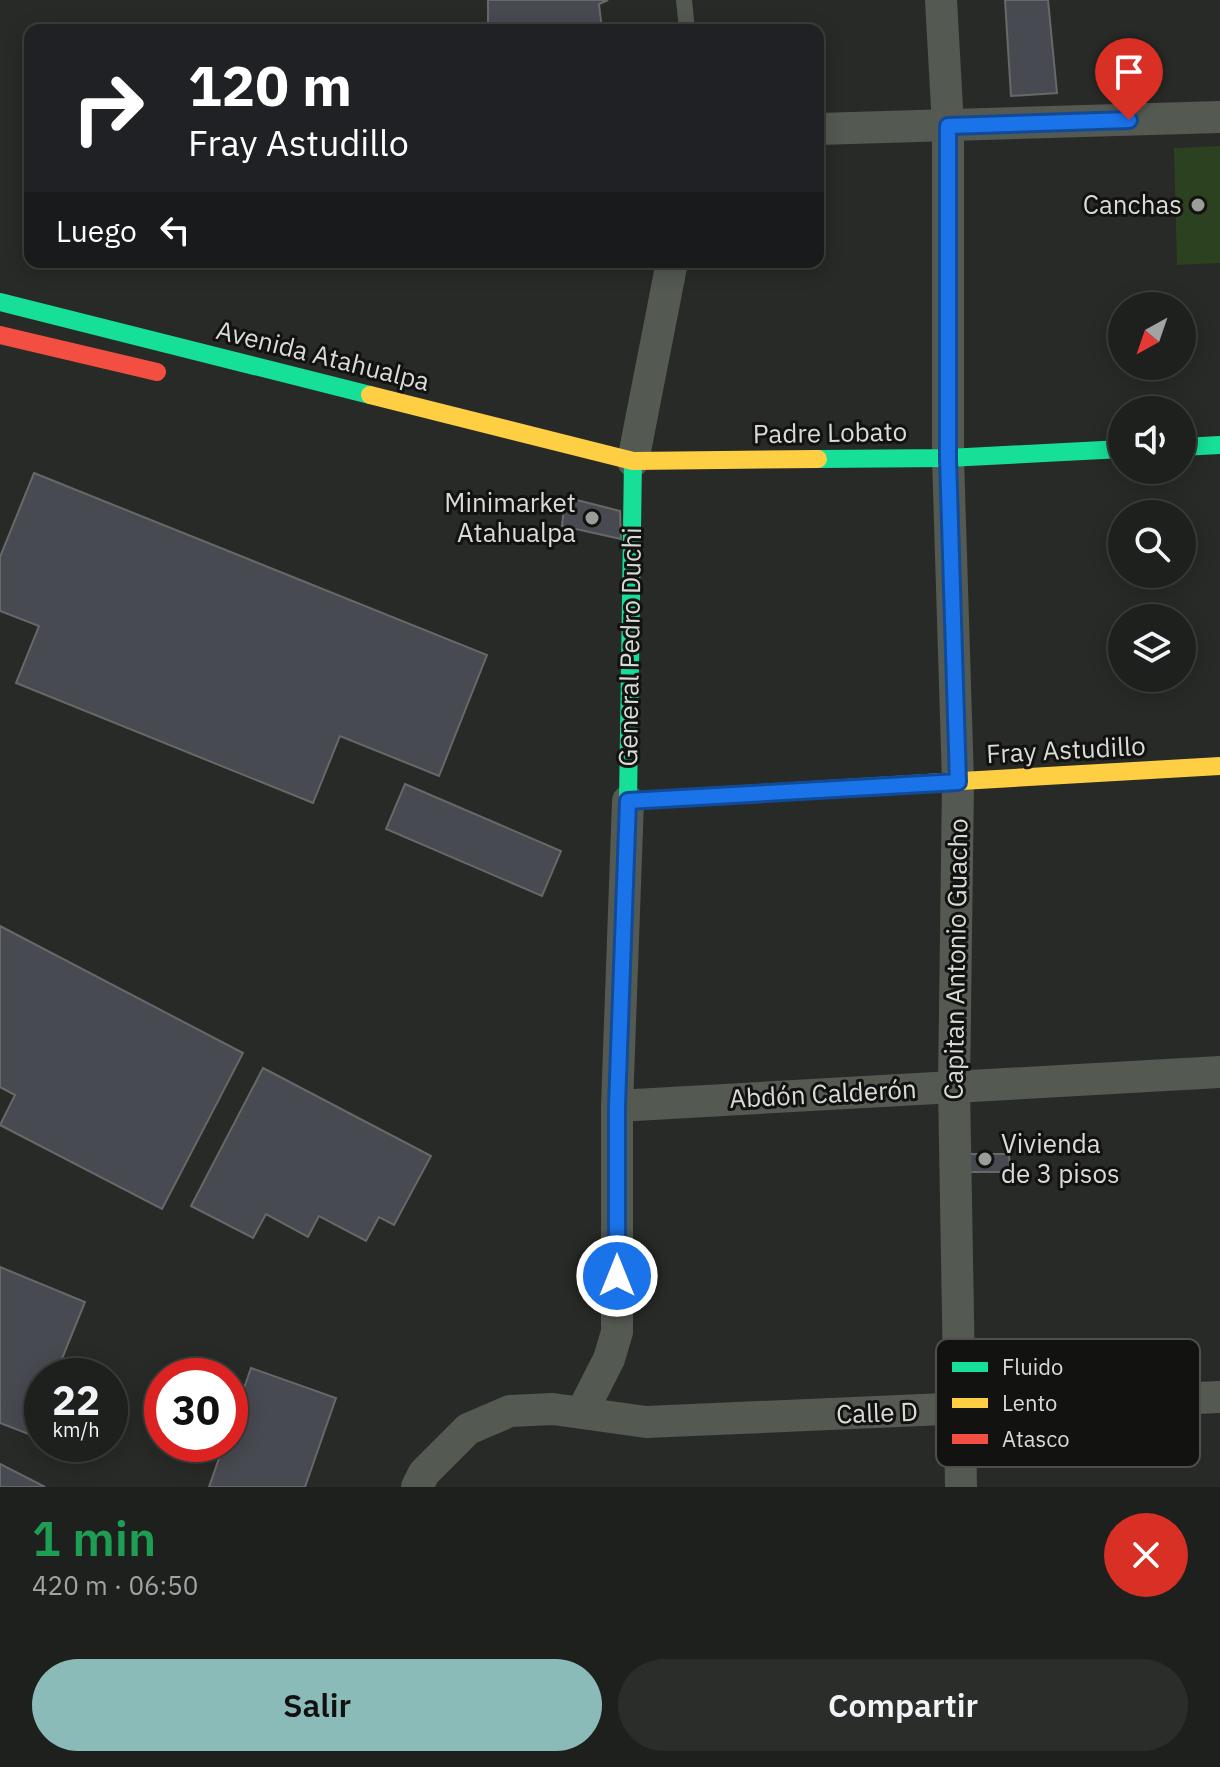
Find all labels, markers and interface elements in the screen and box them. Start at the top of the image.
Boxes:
pin [1095,38,1163,120]
text: 120 m [188,49,352,121]
icon: arrive [1107,50,1151,94]
icon: right [56,56,160,160]
text: Fray Astudillo [188,119,409,166]
place label: Canchas [1083,187,1182,221]
marker: Canchas [1189,196,1207,214]
icon: left [153,208,197,252]
text: Luego [56,211,137,250]
north arrow [1108,292,1196,380]
map controls [1108,292,1196,692]
street label: Avenida Atahualpa [213,312,433,398]
button: sound [1108,396,1196,484]
street label: Padre Lobato [753,414,907,450]
place label: Minimarket Atahualpa [444,485,576,549]
button: search [1108,500,1196,588]
marker: Minimarket Atahualpa [583,509,601,527]
street label: General Pedro Duchi [610,527,648,767]
button: layers [1108,604,1196,692]
street label: Fray Astudillo [985,728,1146,770]
street label: Capitan Antonio Guacho [936,818,974,1100]
street label: Abdón Calderón [728,1071,917,1115]
place label: Vivienda de 3 pisos [1001,1126,1120,1190]
marker: Vivienda de 3 pisos [976,1150,994,1168]
position arrow [575,1234,659,1318]
legend [936,1339,1200,1467]
text: Fluido [1002,1352,1063,1381]
speed limit sign: 30 [144,1358,248,1462]
text: 22 [52,1374,100,1426]
text: Lento [1002,1388,1057,1417]
street label: Calle D [835,1394,918,1430]
text: km/h [52,1416,100,1443]
text: Atasco [1002,1424,1069,1453]
text: 1 min [32,1507,156,1569]
button: close [1104,1513,1188,1597]
text: 420 m · 06:50 [32,1568,198,1602]
button: Salir [32,1659,602,1751]
button: Compartir [618,1659,1188,1751]

